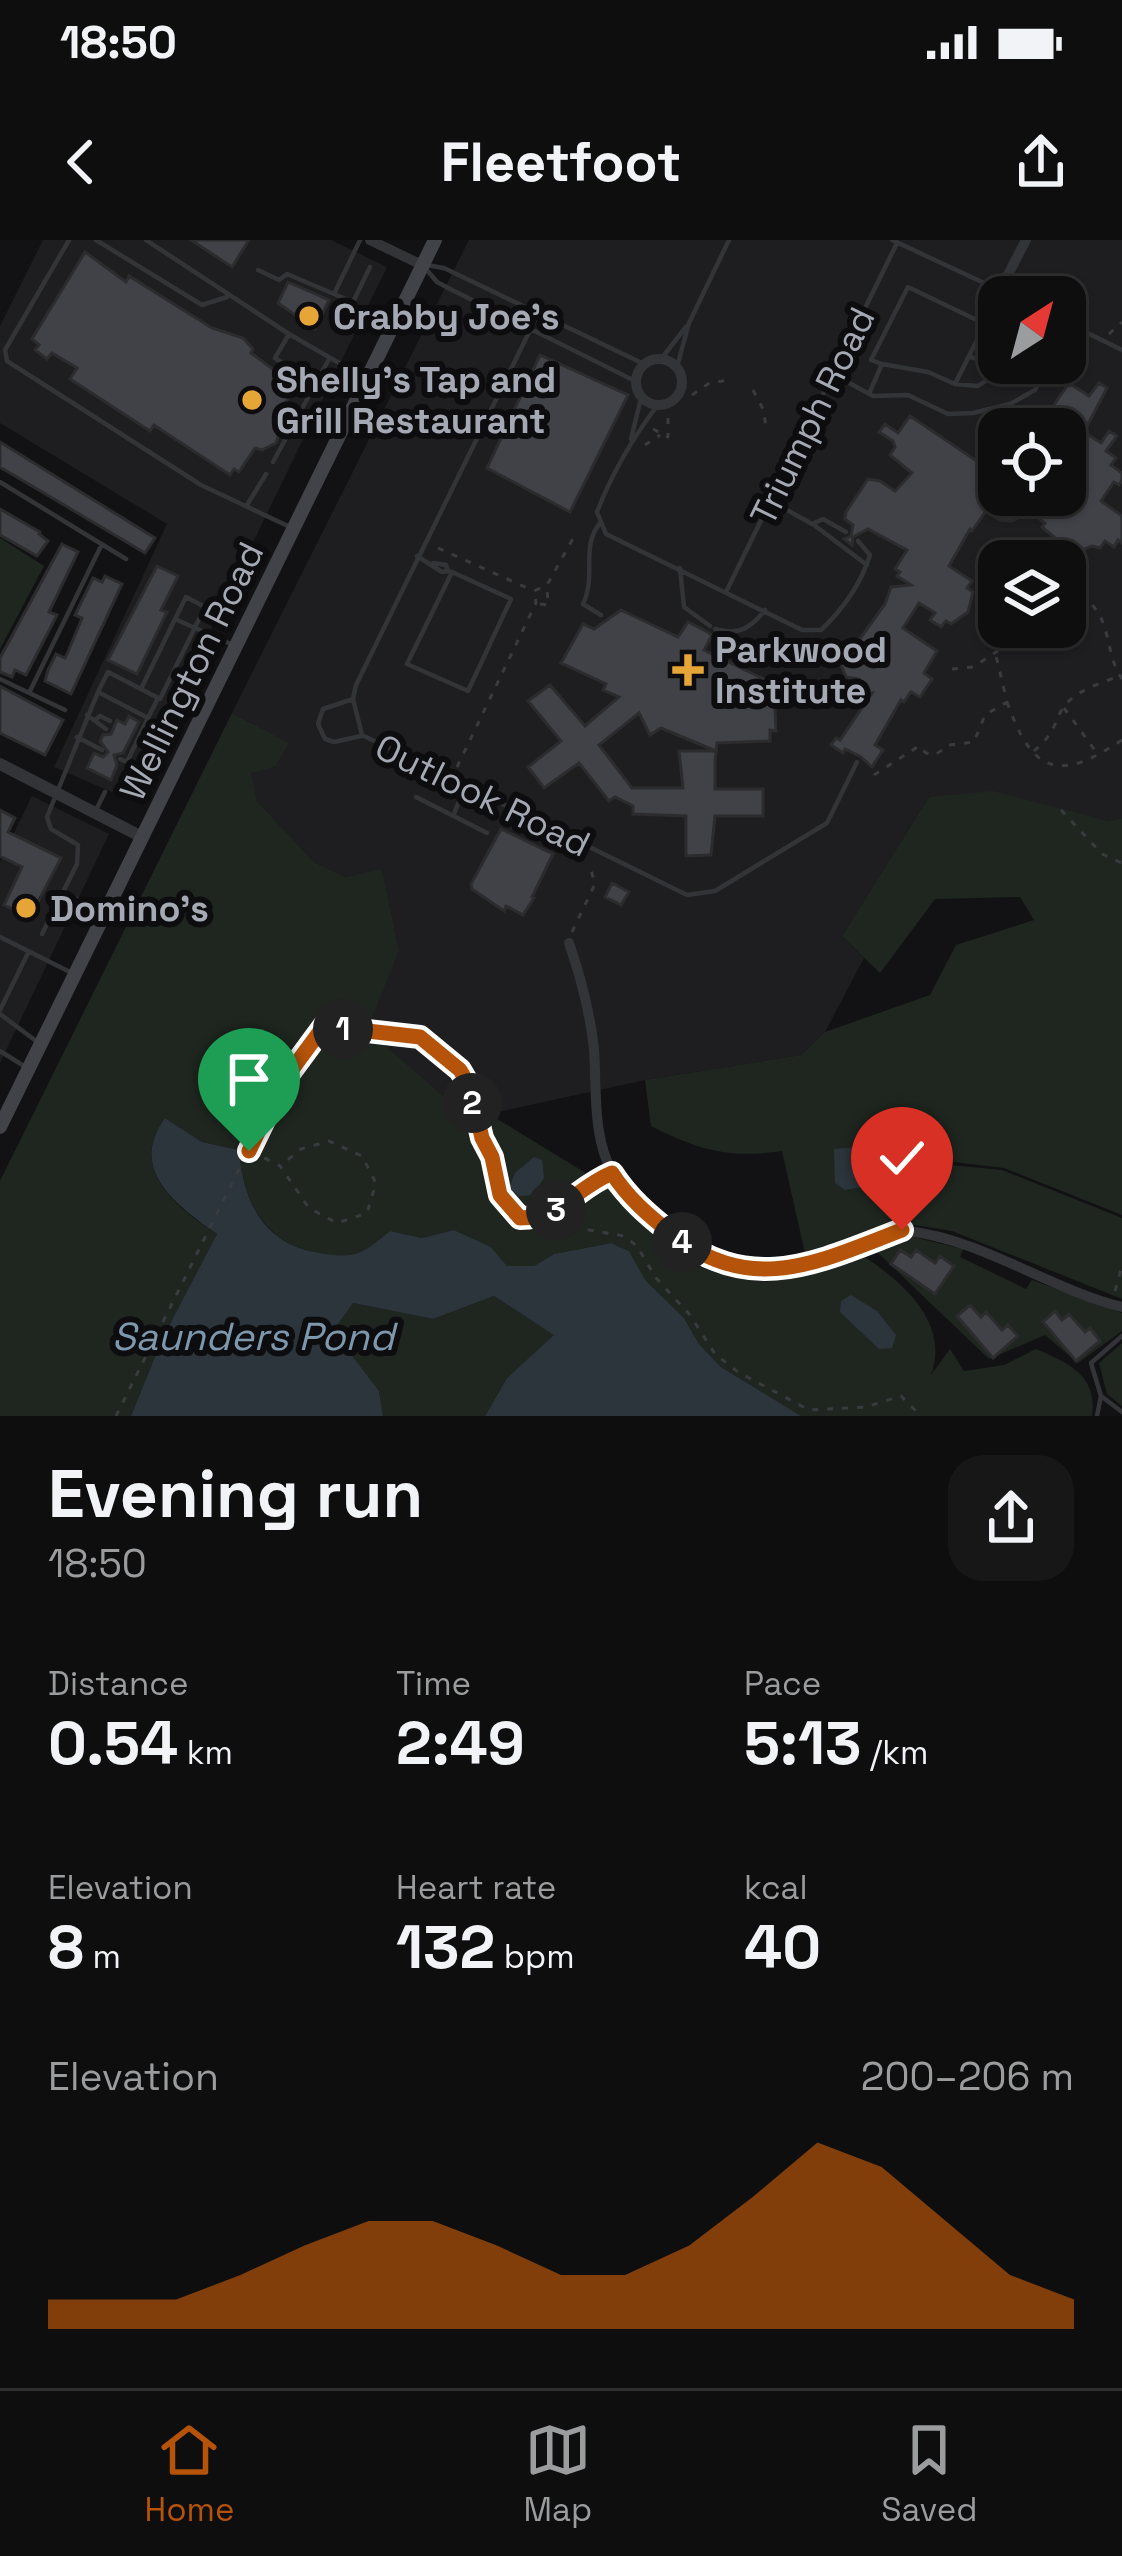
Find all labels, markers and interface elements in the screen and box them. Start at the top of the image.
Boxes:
text: 18:50 [60,14,177,71]
text: Fleetfoot [441,128,681,197]
icon: back [48,129,114,195]
icon: share [1008,129,1074,195]
north arrow [978,276,1086,384]
map controls [978,276,1086,648]
place label: Crabby Joe's [333,294,560,340]
street label: Triumph Road [740,300,885,533]
marker: Crabby Joe's [296,303,322,329]
place label: Shelly's Tap and Grill Restaurant [276,357,556,444]
marker: Shelly's Tap and Grill Restaurant [239,387,265,413]
button: locate [978,408,1086,516]
street label: Wellington Road [109,535,274,808]
button: layers [978,540,1086,648]
place label: Parkwood Institute [715,627,887,714]
marker: Parkwood Institute [672,654,704,686]
street label: Outlook Road [368,724,597,868]
place label: Domino's [50,886,209,932]
marker: Domino's [13,895,39,921]
pin: 1 [313,999,373,1059]
text: 1 [336,1008,350,1050]
pin [198,1028,300,1151]
icon: arrive [216,1046,282,1112]
pin: 2 [442,1073,502,1133]
text: 2 [462,1082,482,1124]
pin [851,1107,953,1230]
icon: check [869,1125,935,1191]
pin: 3 [526,1180,586,1240]
text: 3 [546,1189,566,1231]
pin: 4 [652,1212,712,1272]
text: 4 [672,1221,693,1263]
water label: Saunders Pond [112,1312,398,1361]
text: Evening run [48,1452,423,1536]
button: share [948,1455,1074,1581]
text: 18:50 [48,1539,147,1588]
text: Distance [48,1663,189,1705]
text: Time [396,1663,471,1705]
text: Pace [744,1663,821,1705]
text: 0.54 [48,1705,178,1782]
text: 2:49 [396,1705,525,1782]
text: 5:13 [744,1705,861,1782]
text: km [178,1732,233,1774]
text: /km [861,1732,928,1774]
text: Elevation [48,1867,193,1909]
text: Heart rate [396,1867,556,1909]
text: kcal [744,1867,808,1909]
text: 8 [48,1909,84,1986]
text: 132 [396,1909,495,1986]
text: 40 [744,1909,821,1986]
text: m [84,1936,121,1978]
text: bpm [495,1936,575,1978]
text: Elevation [48,2052,219,2101]
text: 200–206 m [861,2052,1074,2101]
tab: Home [145,2417,234,2531]
tab: Map [523,2417,592,2531]
tab: Saved [881,2417,977,2531]

